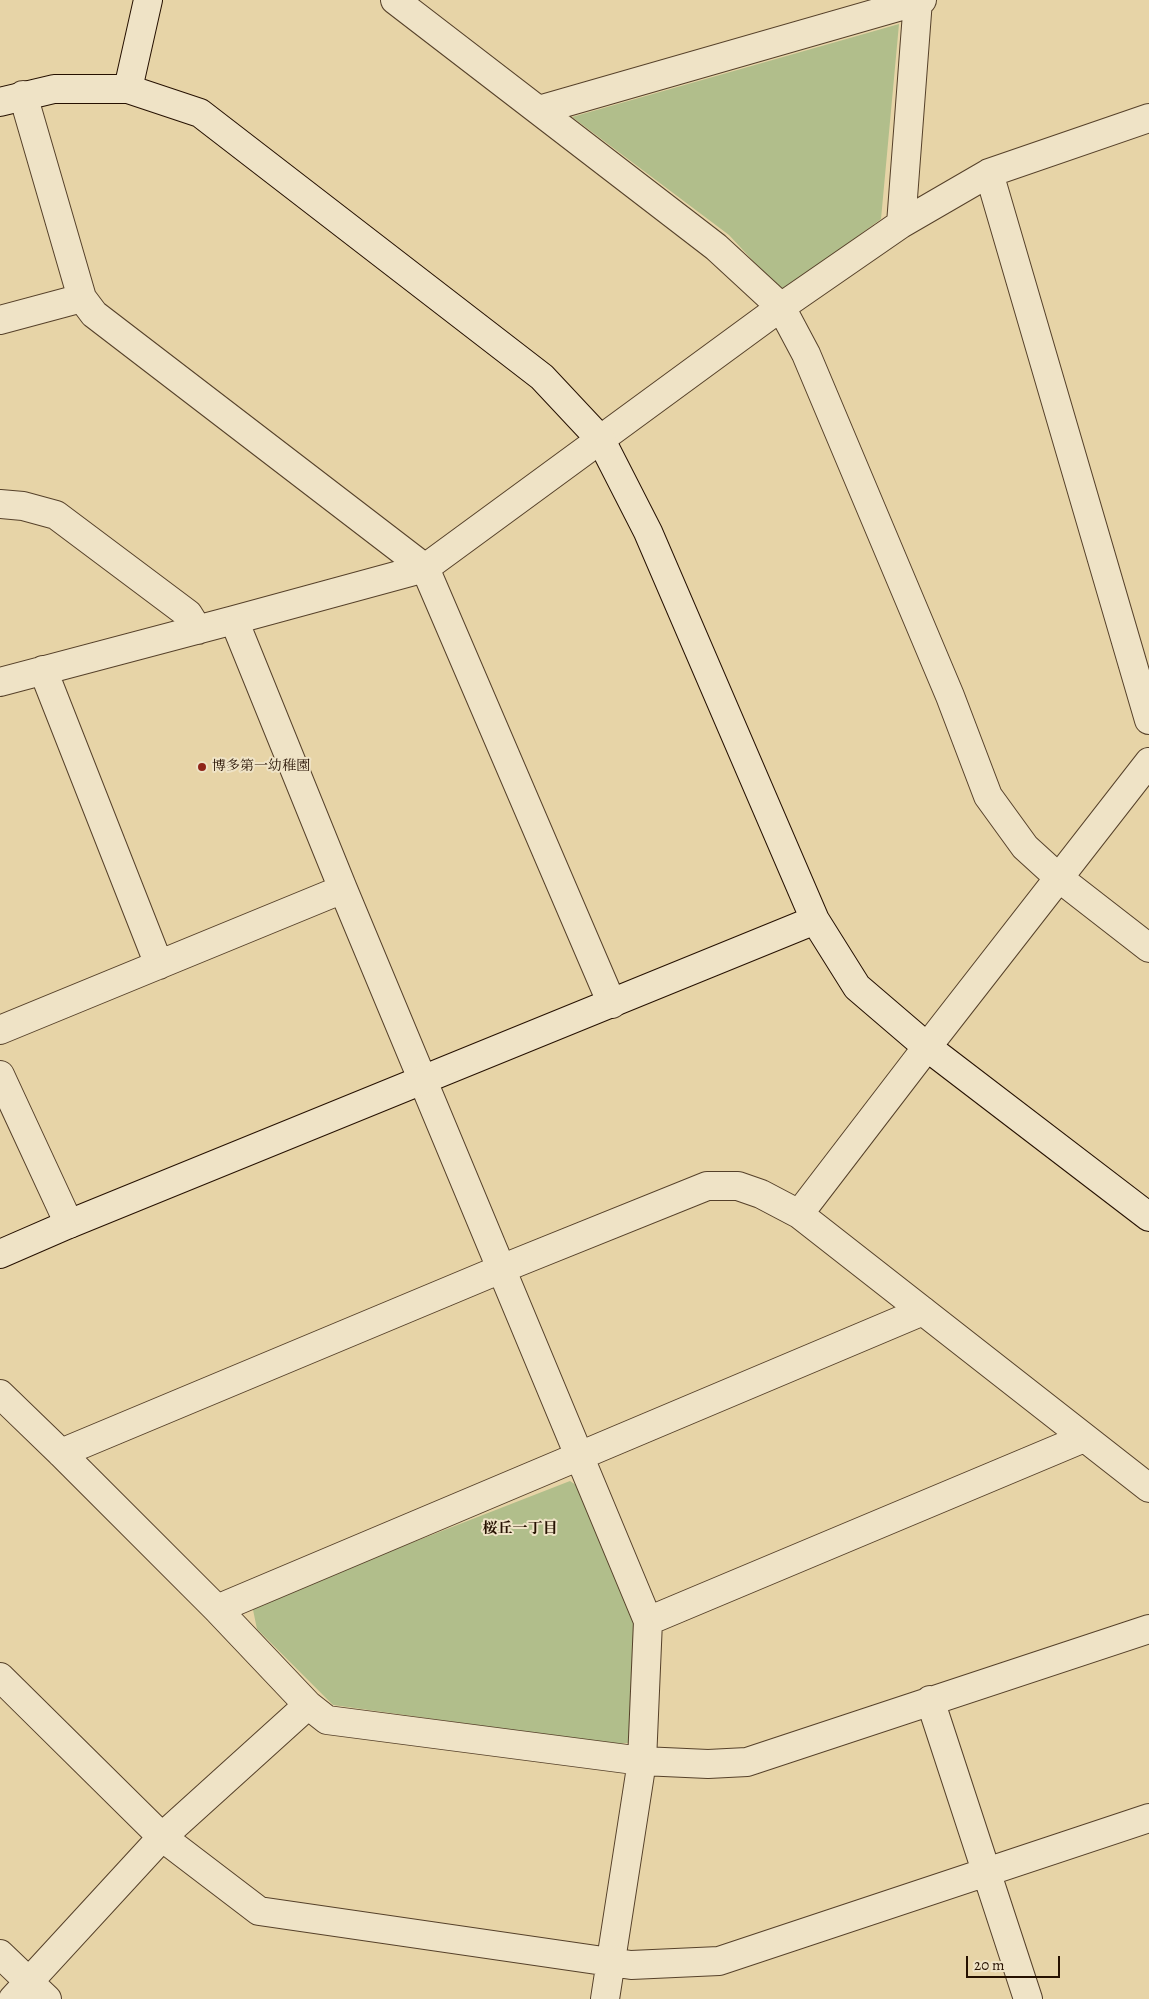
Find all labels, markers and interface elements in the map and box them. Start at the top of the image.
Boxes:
place label: 博多第一幼稚園 [212,759,310,775]
marker: 博多第一幼稚園 [196,761,208,773]
district label: 桜丘一丁目 [483,1520,557,1538]
scale bar [969,1946,1063,1978]
text: 20 m [974,1955,1005,1975]

